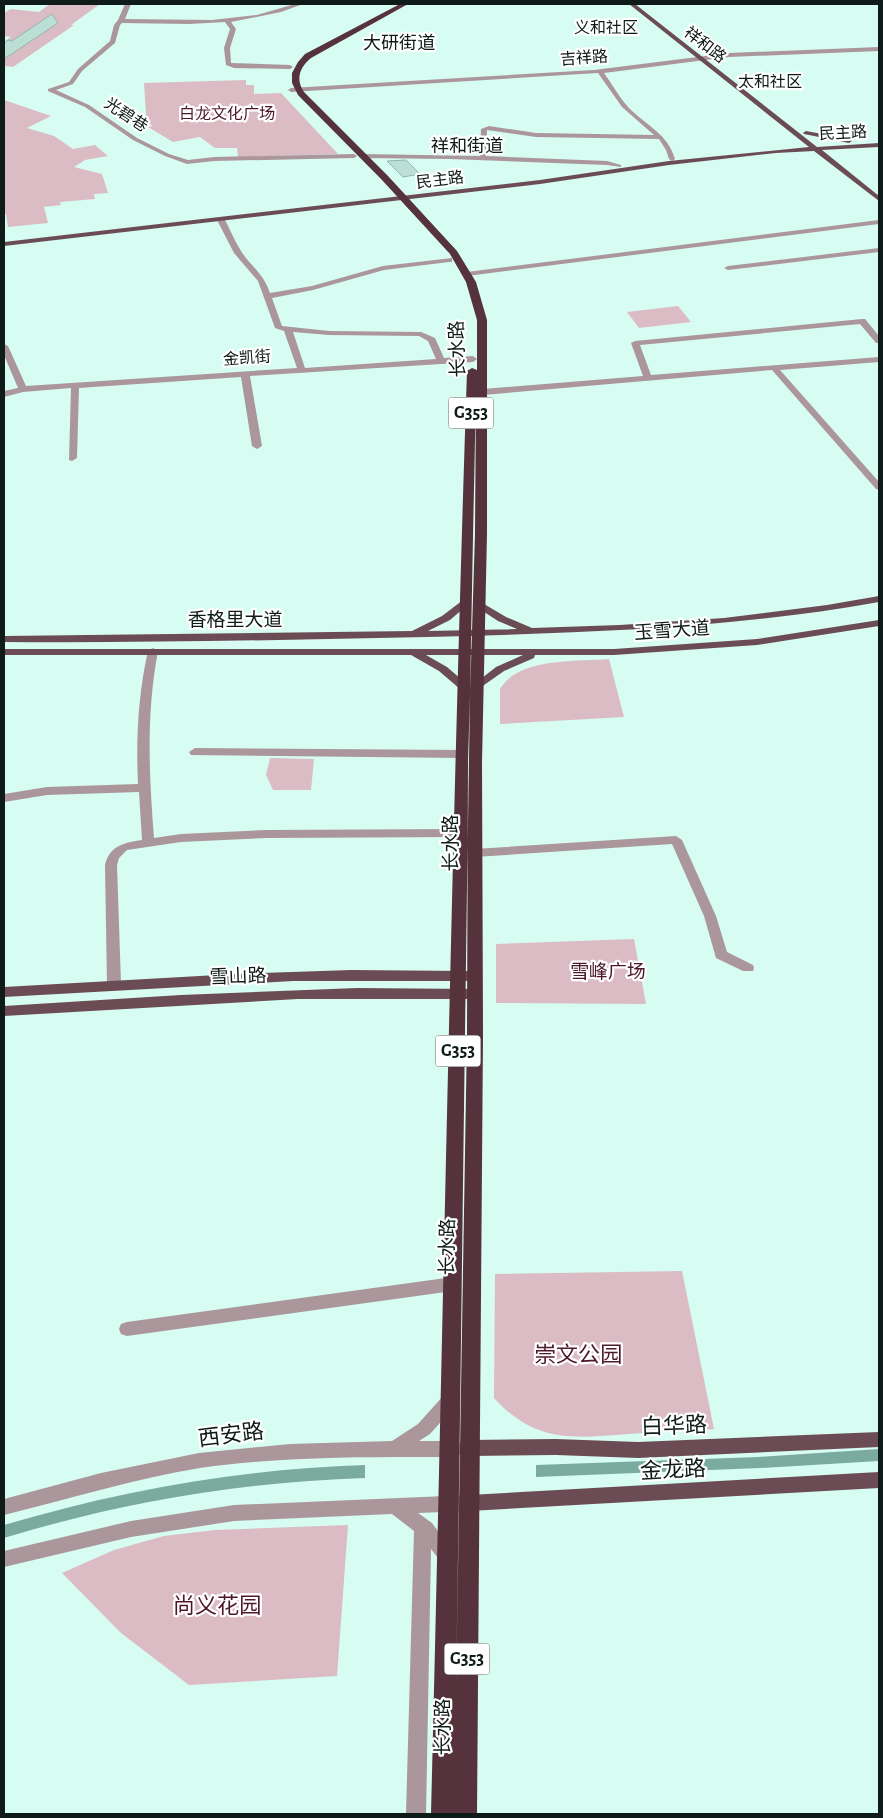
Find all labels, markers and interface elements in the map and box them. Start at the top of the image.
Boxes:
district label: 义和社区 [574,19,638,36]
street label: 祥和路 [681,23,729,66]
district label: 大研街道 [363,33,435,53]
street label: 吉祥路 [559,47,609,68]
district label: 太和社区 [738,73,802,90]
street label: 光碧巷 [102,94,151,135]
park label: 白龙文化广场 [179,105,275,122]
street label: 民主路 [819,123,867,142]
district label: 祥和街道 [431,136,503,156]
street label: 民主路 [415,168,465,191]
street label: 长水路 [447,320,468,378]
street label: 金凯街 [222,347,272,368]
road number: G353 [448,398,494,428]
street label: 香格里大道 [187,609,283,630]
street label: 玉雪大道 [633,618,711,643]
street label: 长水路 [441,814,461,872]
park label: 雪峰广场 [570,961,646,982]
street label: 雪山路 [209,966,267,987]
road number: G353 [436,1036,480,1066]
street label: 长水路 [437,1218,458,1276]
park label: 崇文公园 [534,1343,622,1366]
street label: 白华路 [641,1413,707,1438]
street label: 西安路 [197,1419,265,1450]
street label: 金龙路 [639,1456,707,1483]
park label: 尚义花园 [173,1594,261,1617]
road number: G353 [444,1644,490,1675]
street label: 长水路 [433,1698,453,1756]

